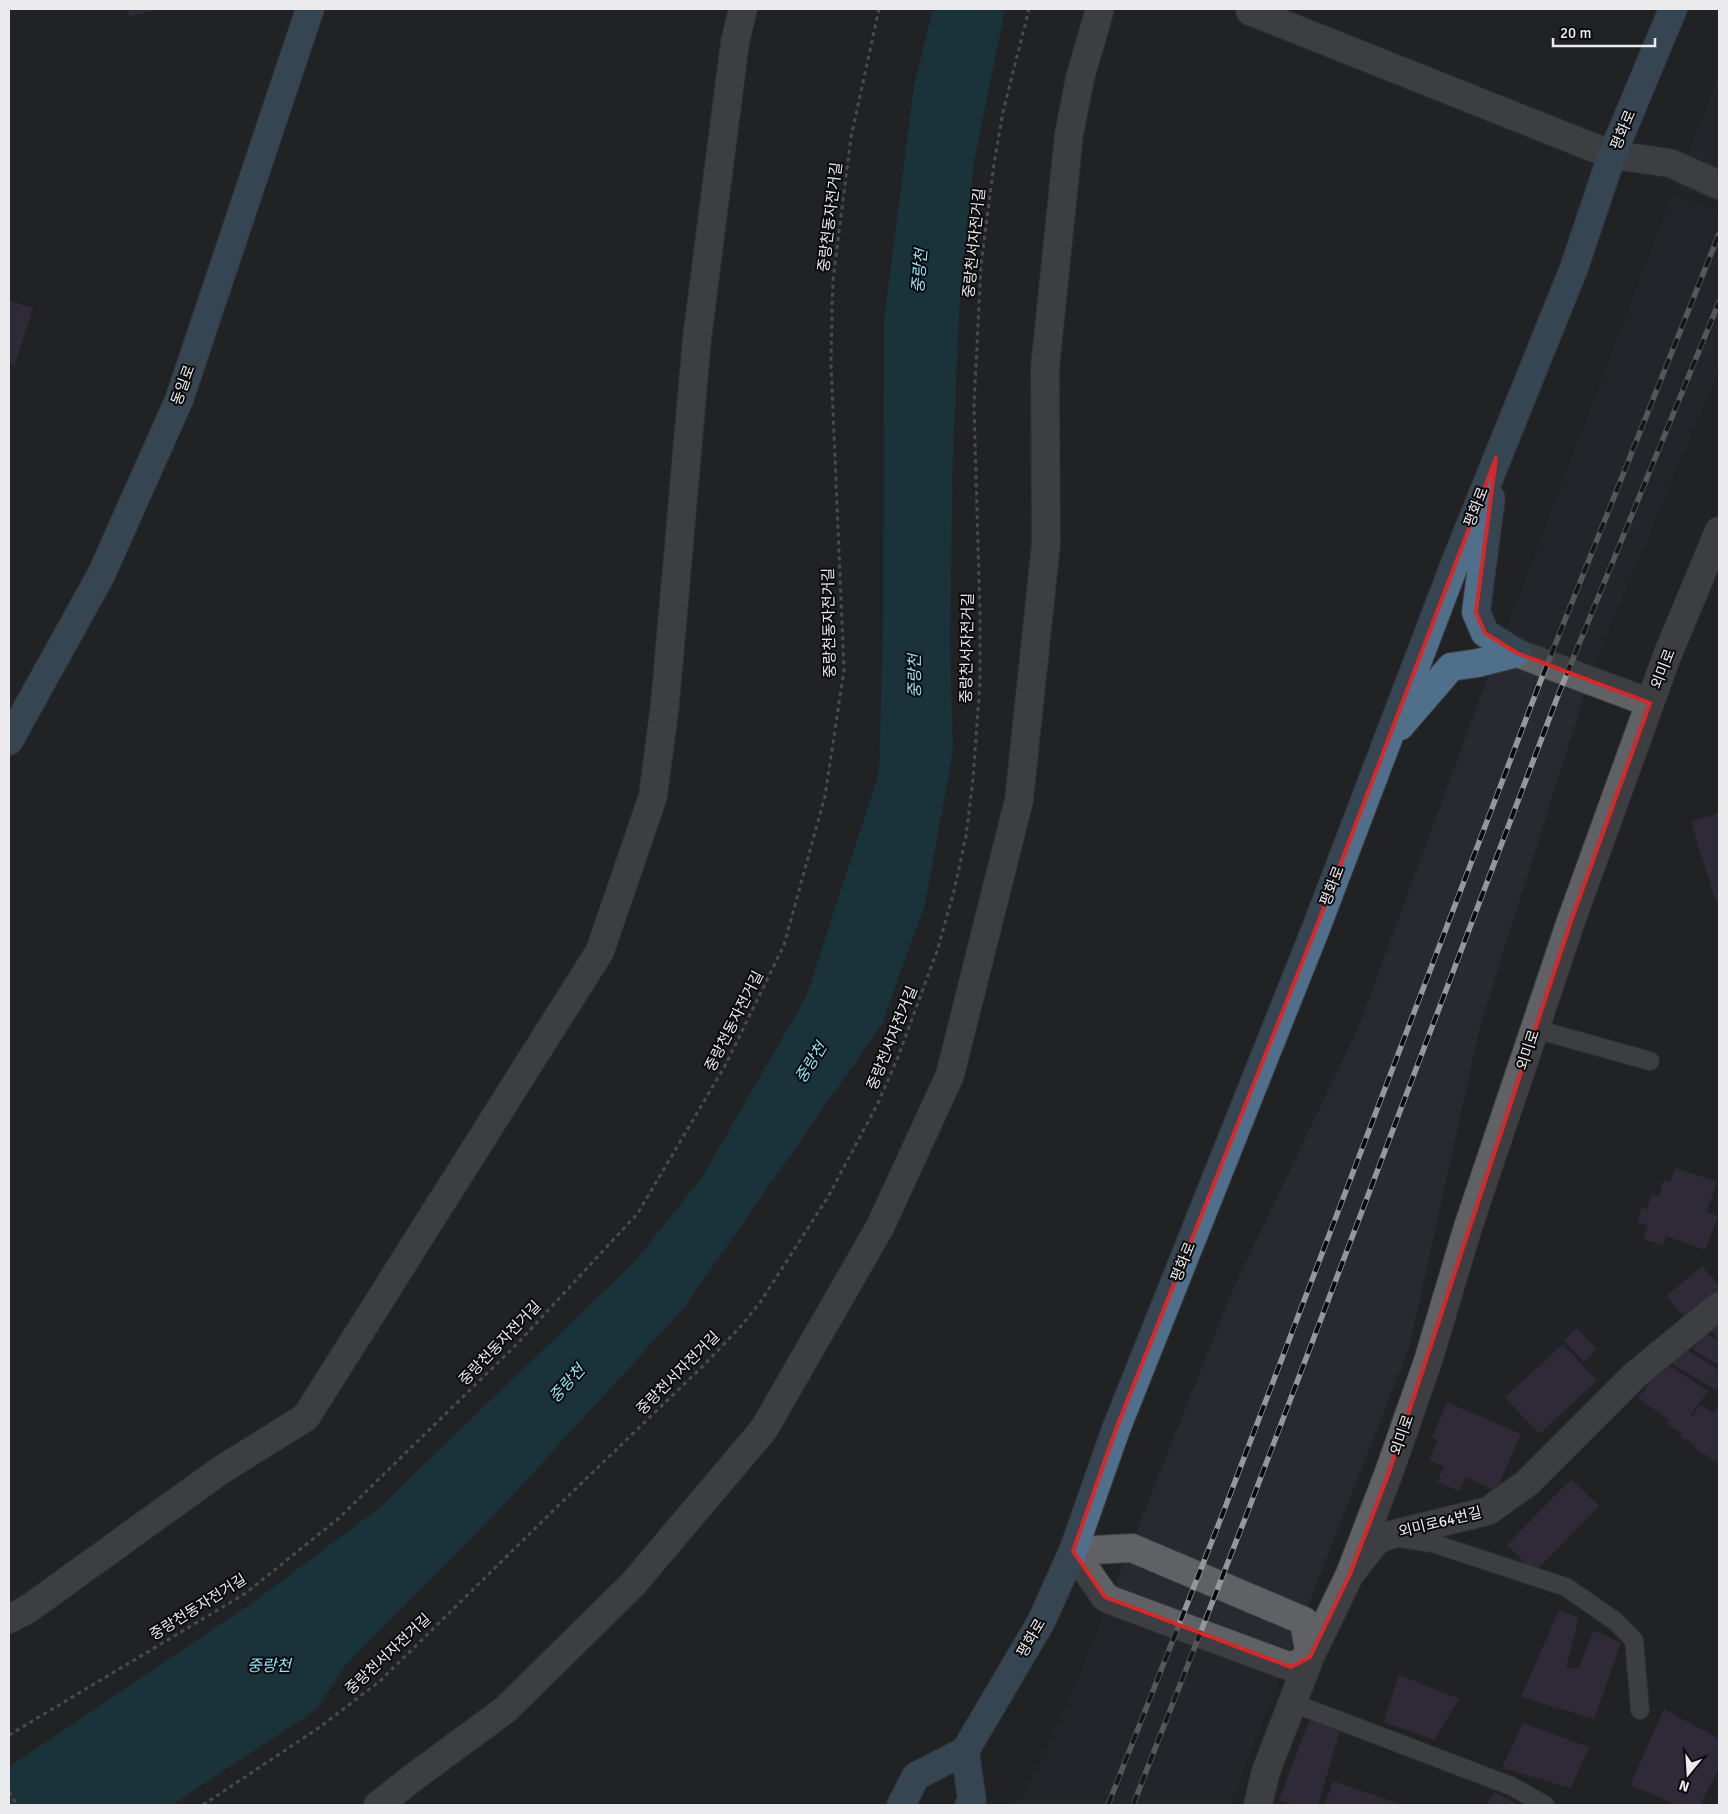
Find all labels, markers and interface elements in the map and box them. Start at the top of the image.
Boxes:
scale bar [1553,15,1656,47]
text: 20 m [1560,24,1591,42]
street label: 평화로 [1607,107,1639,153]
street label: 중랑천동자전거길 [814,161,846,273]
street label: 중랑천서자전거길 [959,187,989,299]
water label: 중랑천 [908,246,932,294]
street label: 동일로 [167,362,199,408]
street label: 평화로 [1460,484,1492,530]
street label: 중랑천동자전거길 [819,568,839,678]
street label: 중랑천서자전거길 [957,593,977,703]
street label: 외미로 [1647,646,1679,692]
water label: 중랑천 [905,652,925,698]
street label: 평화로 [1316,863,1348,909]
street label: 중랑천동자전거길 [701,968,767,1074]
street label: 중랑천서자전거길 [863,983,921,1093]
street label: 외미로 [1513,1028,1543,1072]
water label: 중랑천 [791,1037,832,1087]
street label: 평화로 [1167,1239,1199,1285]
street label: 중랑천동자전거길 [455,1297,545,1389]
street label: 중랑천서자전거길 [633,1328,723,1418]
water label: 중랑천 [545,1359,591,1407]
street label: 외미로 [1387,1412,1417,1458]
street label: 외미로64번길 [1396,1503,1484,1541]
street label: 중랑천동자전거길 [146,1570,250,1644]
street label: 중랑천서자전거길 [341,1610,435,1698]
street label: 평화로 [1013,1616,1049,1660]
water label: 중랑천 [247,1656,293,1676]
north arrow [1663,1749,1713,1799]
text: N [1677,1776,1691,1795]

